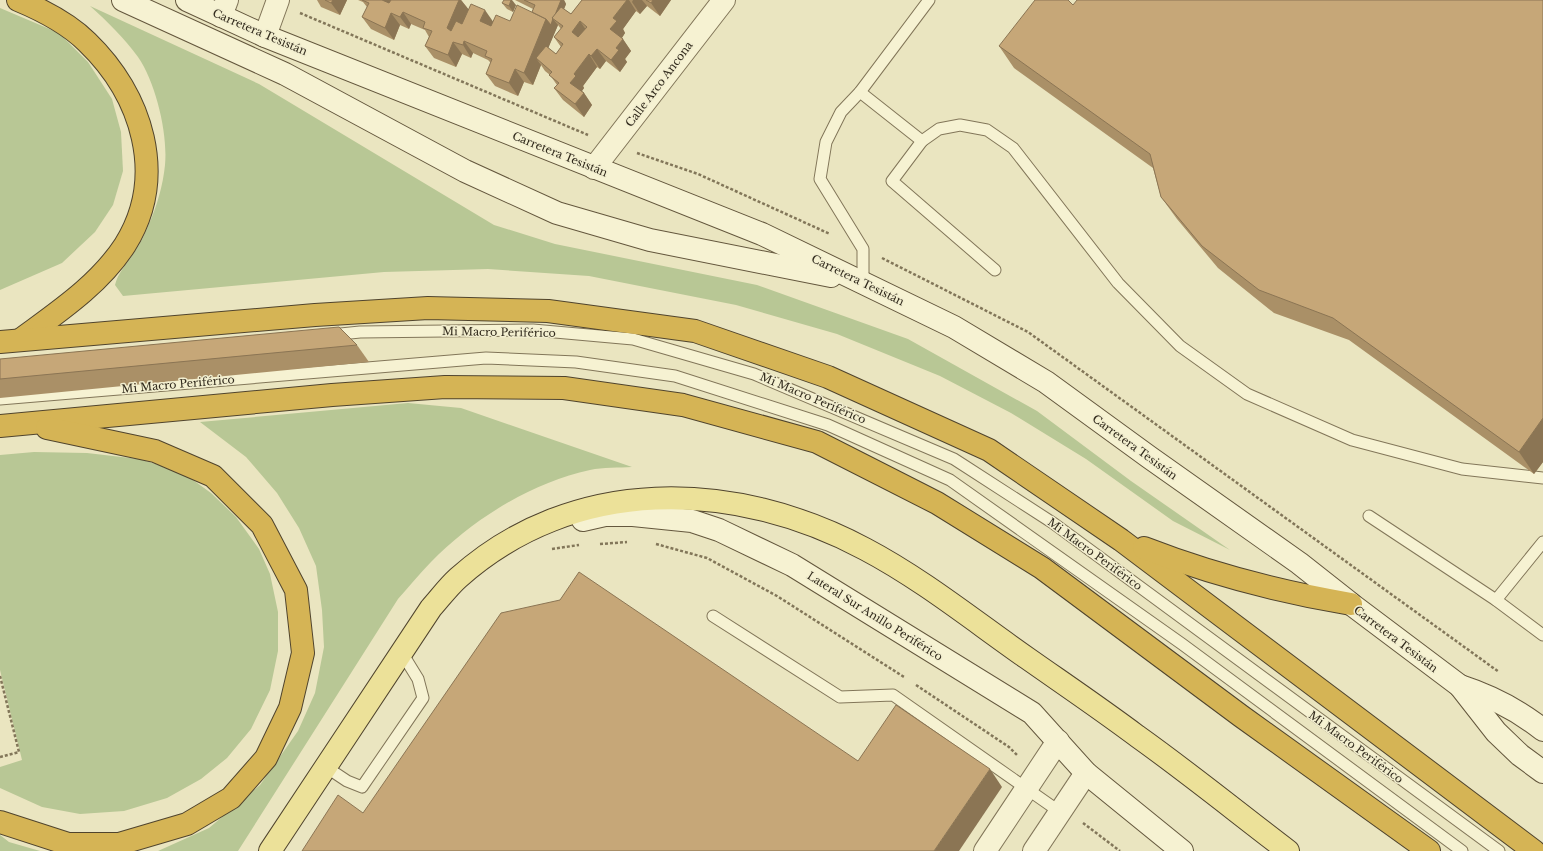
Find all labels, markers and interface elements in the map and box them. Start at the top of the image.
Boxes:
street label: Carretera Tesistán [210,6,310,58]
street label: Calle Arco Ancona [622,38,696,129]
street label: Carretera Tesistán [510,128,610,180]
street label: Carretera Tesistán [809,251,907,309]
street label: Mi Macro Periférico [442,324,556,340]
street label: Mi Macro Periférico [758,369,868,427]
street label: Mi Macro Periférico [121,372,235,396]
street label: Carretera Tesistán [1090,411,1181,483]
street label: Mi Macro Periférico [1045,515,1145,593]
street label: Lateral Sur Anillo Periférico [805,568,945,664]
street label: Carretera Tesistán [1351,603,1441,675]
street label: Mi Macro Periférico [1306,708,1406,786]

